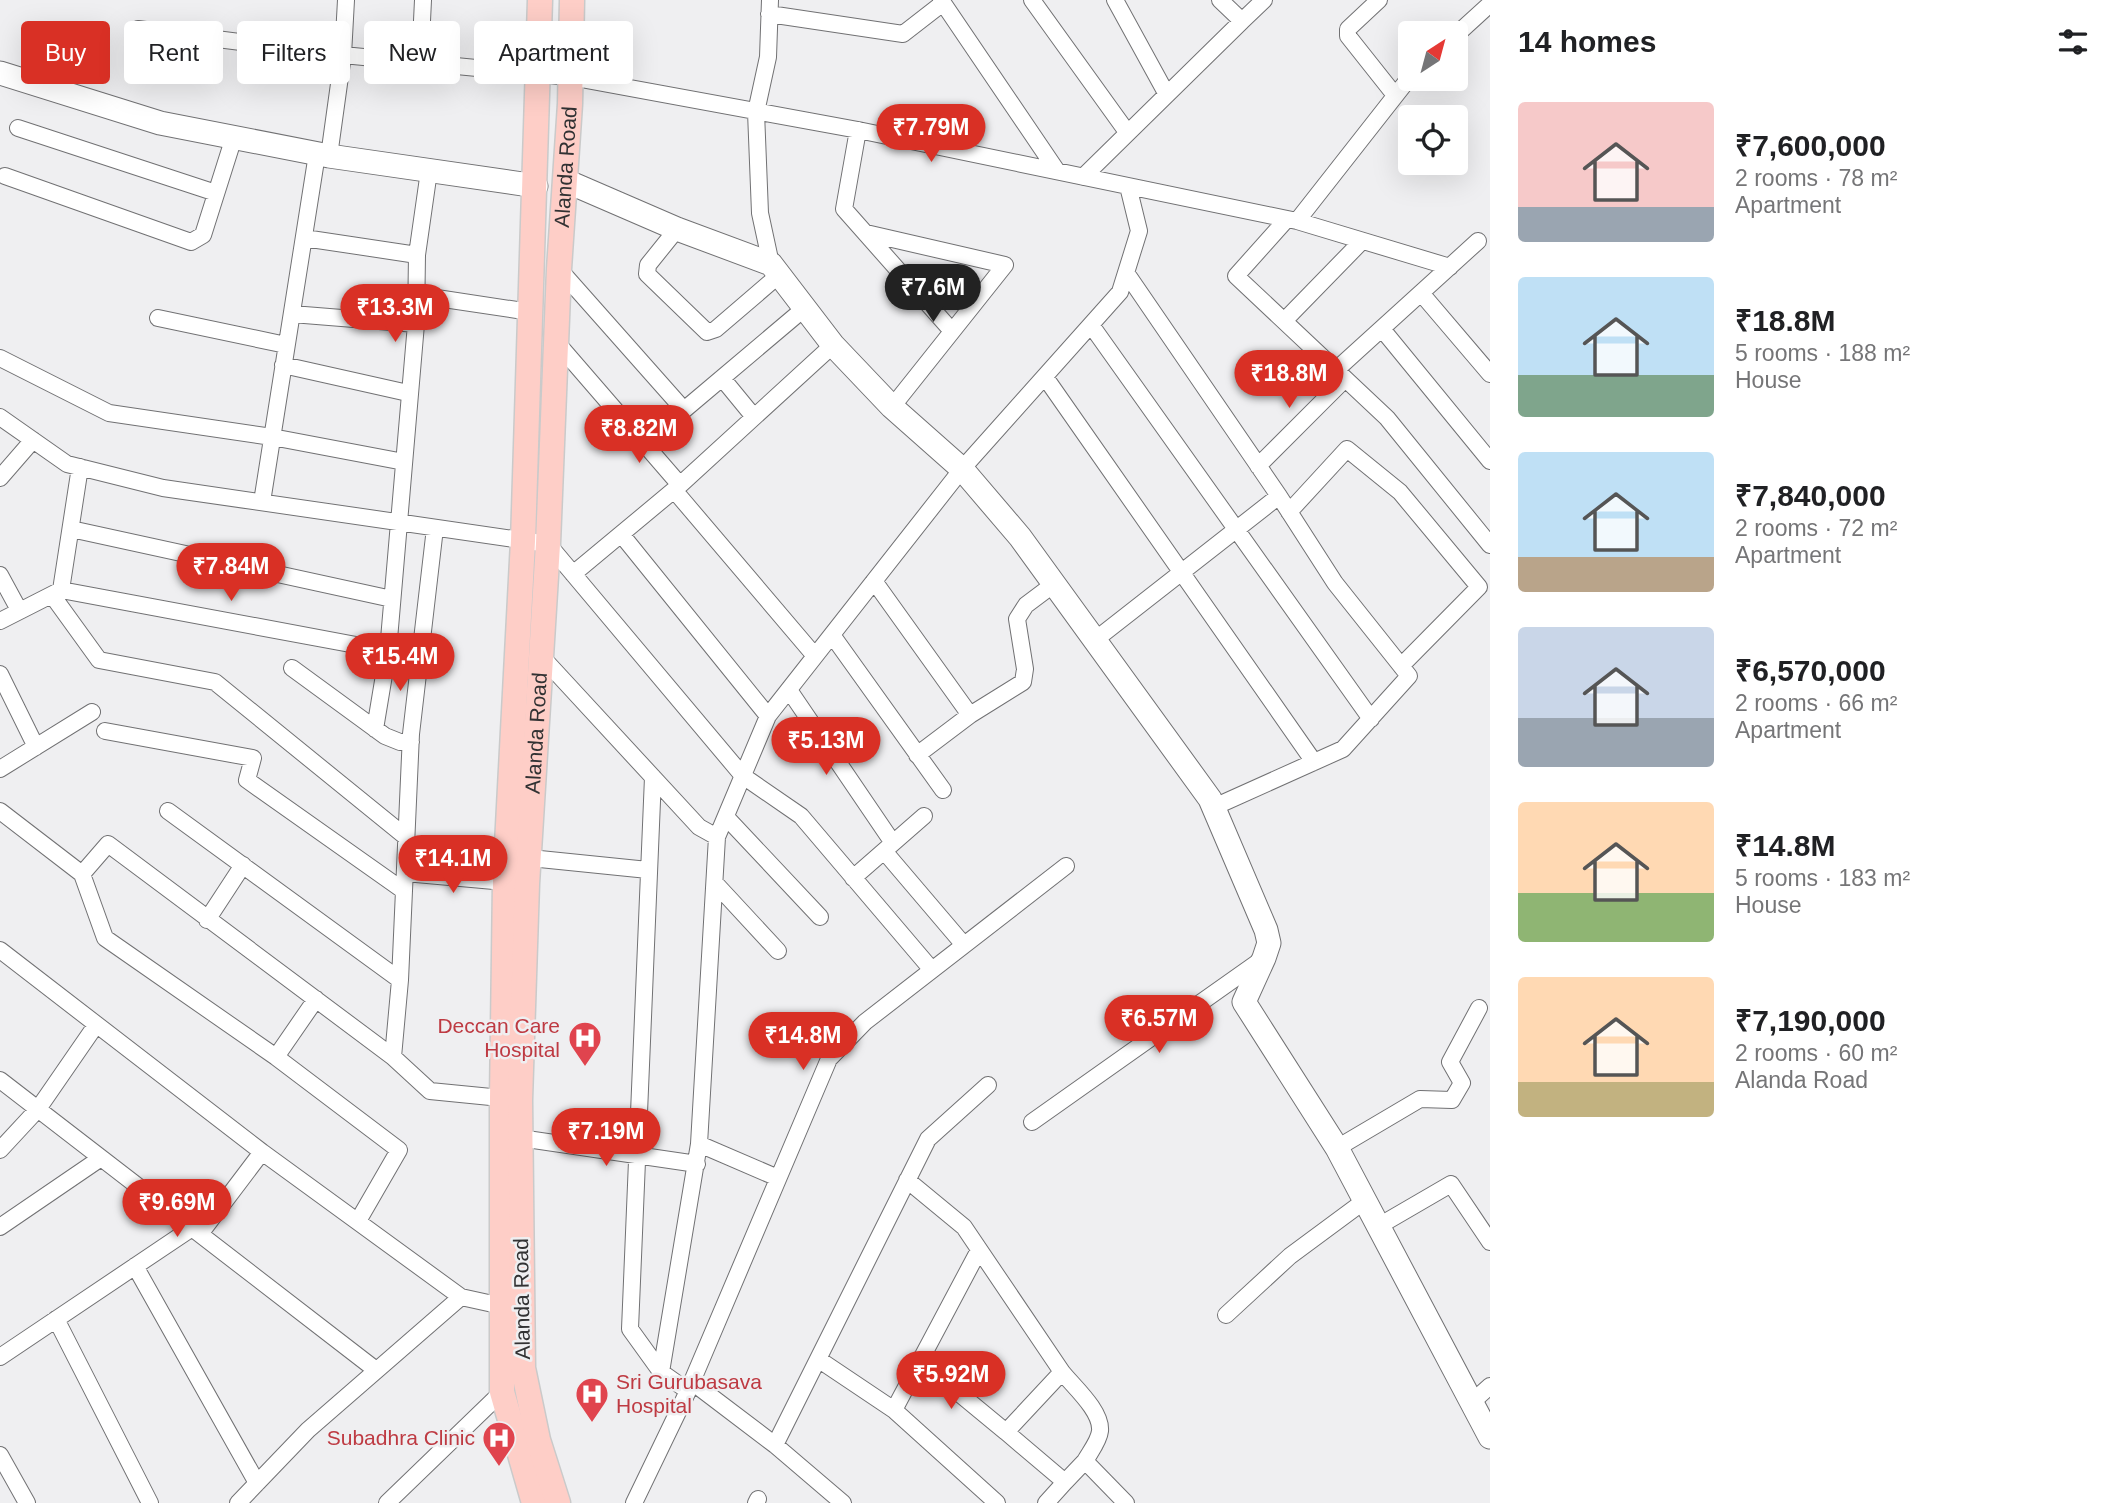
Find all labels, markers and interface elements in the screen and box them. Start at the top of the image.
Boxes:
chip: Buy [21,21,110,84]
chip: Rent [124,21,223,84]
chip: Filters [237,21,350,84]
chip: New [364,21,460,84]
chip: Apartment [474,21,633,84]
north arrow [1398,21,1468,91]
map controls [1398,21,1468,175]
icon: filters [2054,23,2092,61]
text: 14 homes [1518,25,1656,58]
pin: ₹7.79M [874,104,988,164]
street label: Alanda Road [550,105,581,228]
button: locate [1398,105,1468,175]
text: ₹7.79M [892,114,970,140]
text: ₹7,600,000 [1735,129,1886,162]
icon: home [1574,130,1658,214]
text: 2 rooms · 78 m² [1735,165,1897,191]
text: Apartment [1735,192,1841,218]
pin: ₹7.6M [884,264,982,324]
text: ₹7.6M [901,274,965,300]
pin: ₹13.3M [338,284,452,344]
text: ₹13.3M [356,294,434,320]
text: ₹18.8M [1735,304,1836,337]
icon: home [1574,305,1658,389]
text: 5 rooms · 188 m² [1735,340,1910,366]
pin: ₹18.8M [1232,350,1346,410]
text: ₹18.8M [1250,360,1328,386]
text: House [1735,367,1801,393]
pin: ₹8.82M [582,406,696,465]
text: ₹8.82M [600,415,678,441]
text: ₹7,840,000 [1735,479,1886,512]
icon: home [1574,480,1658,564]
text: 2 rooms · 72 m² [1735,515,1897,541]
text: Apartment [1735,542,1841,568]
pin: ₹7.84M [174,544,288,603]
text: ₹7.84M [192,553,270,579]
pin: ₹15.4M [343,634,457,693]
text: ₹15.4M [361,643,439,669]
text: ₹6,570,000 [1735,654,1886,687]
icon: home [1574,655,1658,739]
street label: Alanda Road [521,672,551,794]
text: 2 rooms · 66 m² [1735,690,1897,716]
text: Apartment [1735,717,1841,743]
pin: ₹5.13M [769,718,883,777]
text: ₹5.13M [787,727,865,753]
text: ₹14.8M [1735,829,1836,862]
icon: home [1574,830,1658,914]
pin: ₹14.1M [396,836,510,895]
text: ₹14.1M [414,845,492,871]
text: 5 rooms · 183 m² [1735,865,1910,891]
text: House [1735,892,1801,918]
pin: ₹6.57M [1102,996,1216,1055]
text: ₹7,190,000 [1735,1004,1886,1037]
text: ₹6.57M [1120,1005,1198,1031]
icon: home [1574,1005,1658,1089]
pin: ₹14.8M [746,1012,860,1072]
place label: Deccan Care Hospital [437,1014,560,1061]
hospital icon: Deccan Care Hospital [566,1019,604,1068]
text: ₹14.8M [764,1022,842,1048]
text: 2 rooms · 60 m² [1735,1040,1897,1066]
text: Alanda Road [1735,1067,1868,1093]
pin: ₹7.19M [549,1108,663,1168]
text: ₹7.19M [567,1118,645,1144]
pin: ₹9.69M [120,1180,234,1239]
text: ₹9.69M [138,1189,216,1215]
street label: Alanda Road [509,1238,534,1360]
pin: ₹5.92M [894,1352,1008,1411]
text: ₹5.92M [912,1361,990,1387]
place label: Sri Gurubasava Hospital [616,1370,762,1417]
hospital icon: Sri Gurubasava Hospital [573,1375,611,1424]
hospital icon: Subadhra Clinic [480,1419,518,1468]
place label: Subadhra Clinic [327,1426,475,1449]

